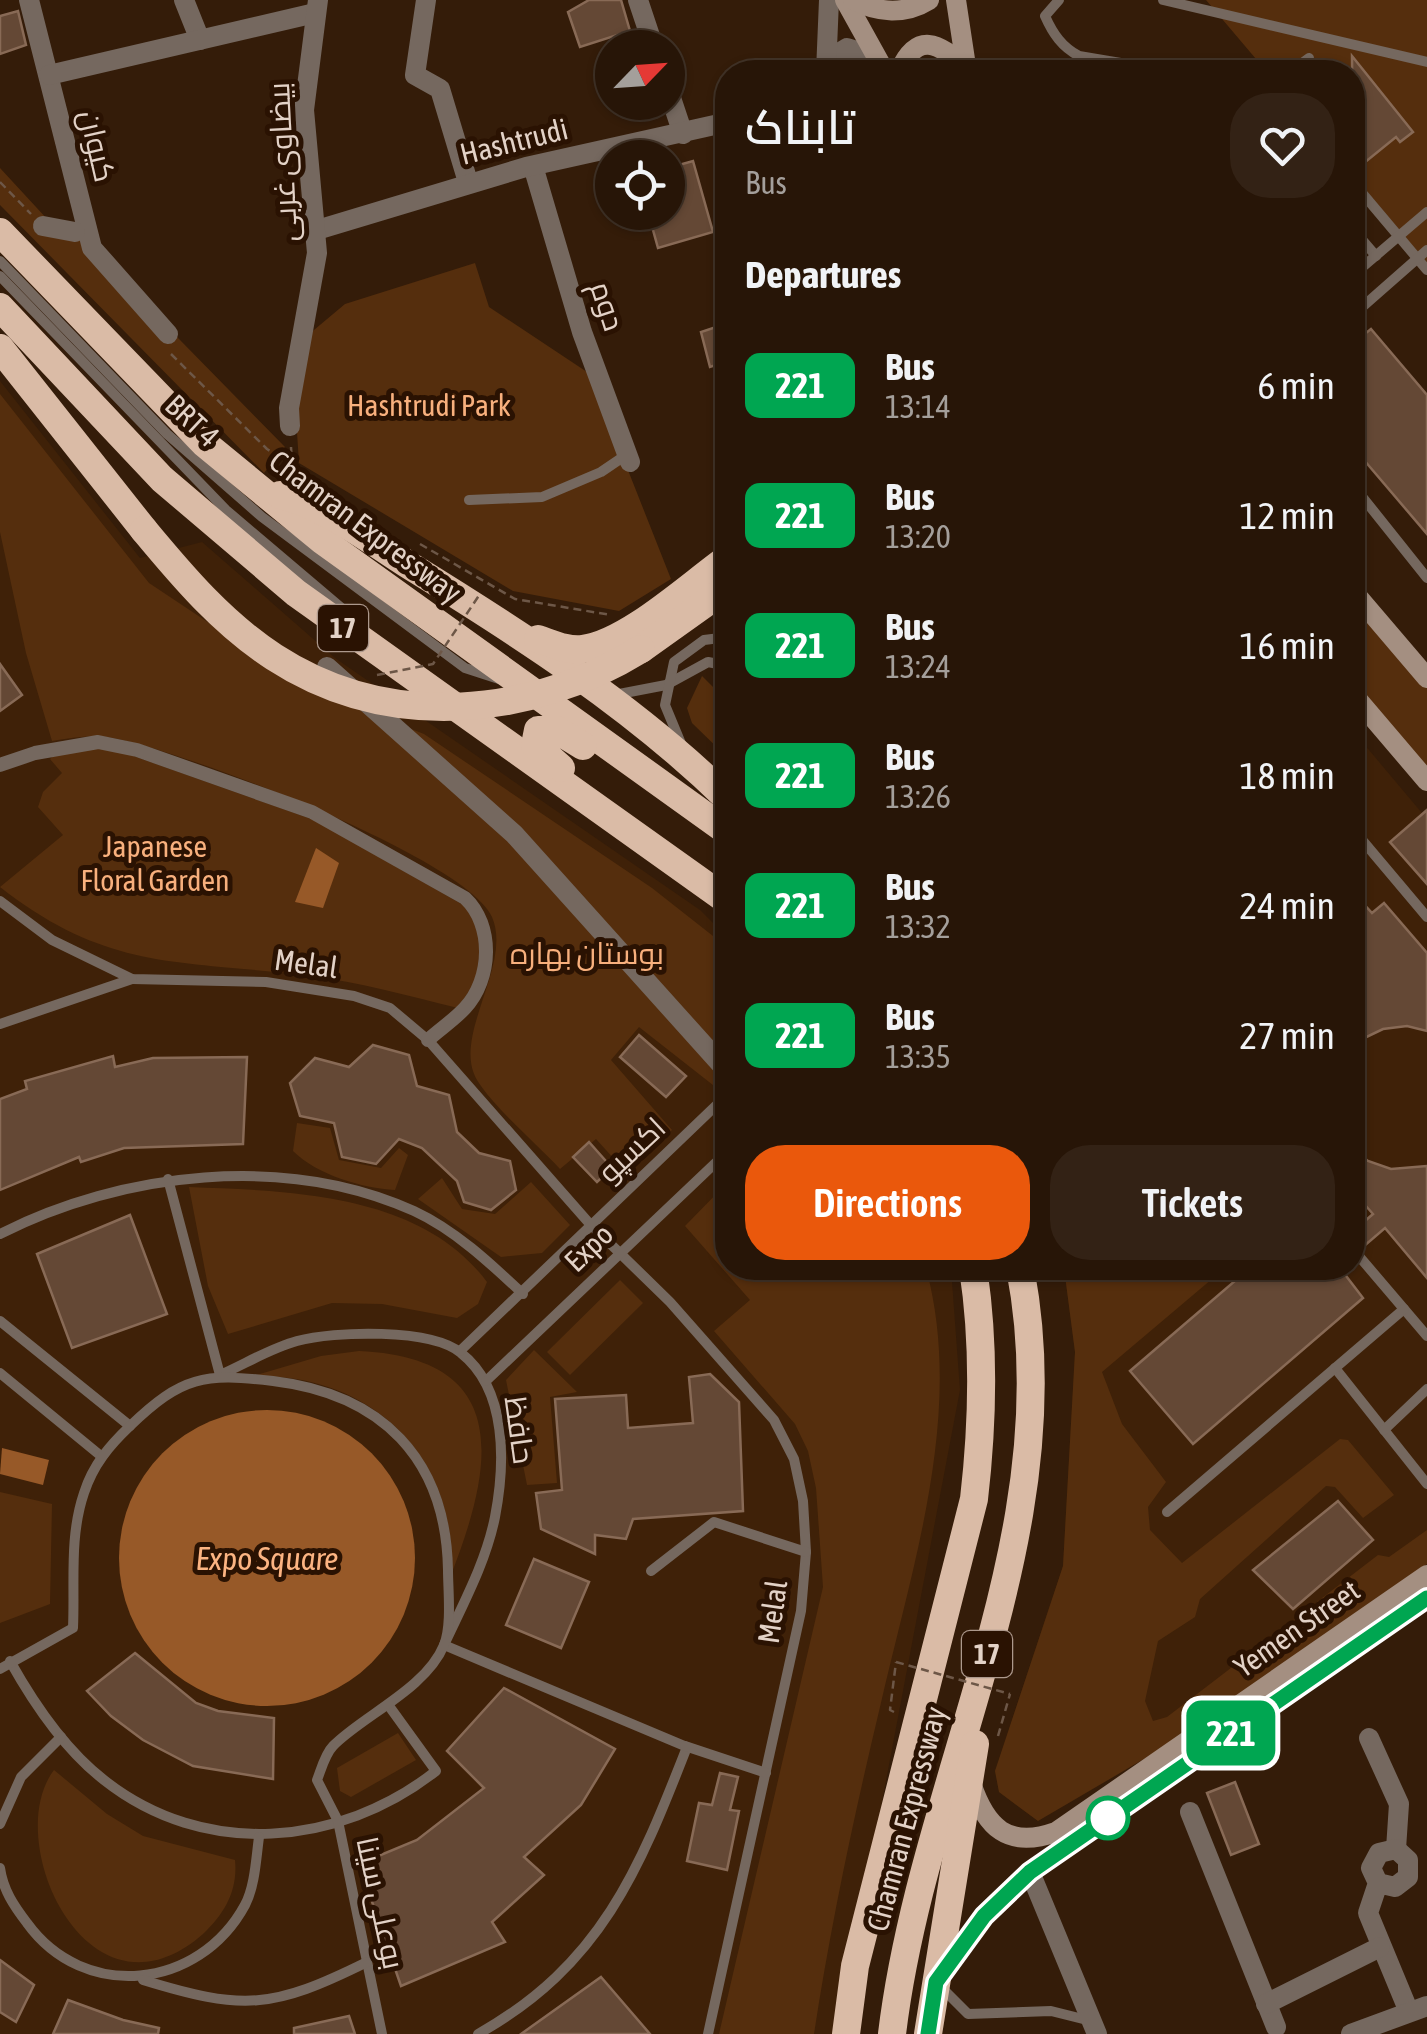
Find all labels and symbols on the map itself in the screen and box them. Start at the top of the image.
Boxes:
north arrow [595,30,685,120]
street label: بیضاوی غربی [261,81,305,243]
street label: کیوان [72,106,123,185]
street label: Hashtrudi [456,111,571,171]
street label: دوم [580,277,632,336]
street label: BRT 4 [159,387,226,453]
park label: Hashtrudi Park [347,388,511,422]
street label: Chamran Expressway [263,443,468,609]
road number: 17 [318,605,368,651]
park label: Japanese Floral Garden [80,829,230,897]
park label: بوستان بهاره [510,936,664,972]
street label: Melal [272,942,340,984]
street label: اکسپو [591,1110,674,1191]
street label: Expo [557,1217,619,1278]
street label: حافظ [498,1394,542,1466]
water label: Expo Square [195,1540,339,1577]
street label: Yemen Street [1227,1573,1366,1684]
street label: Melal [751,1578,793,1646]
road number: 17 [962,1631,1012,1677]
line badge: 221 [1174,1700,1288,1766]
street label: Chamran Expressway [860,1703,952,1935]
unlabelled marker [1087,1797,1129,1839]
street label: بوعلی سینا [348,1834,412,1972]

